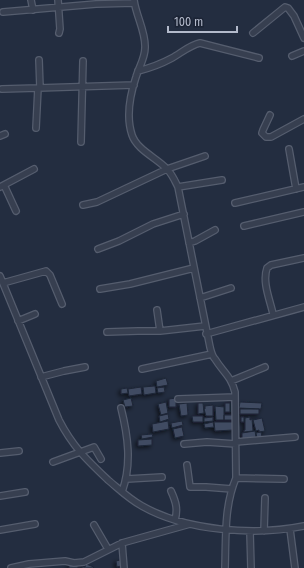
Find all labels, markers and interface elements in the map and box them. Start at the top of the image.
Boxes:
scale bar [168,8,237,34]
text: 100 m [174,15,203,29]

